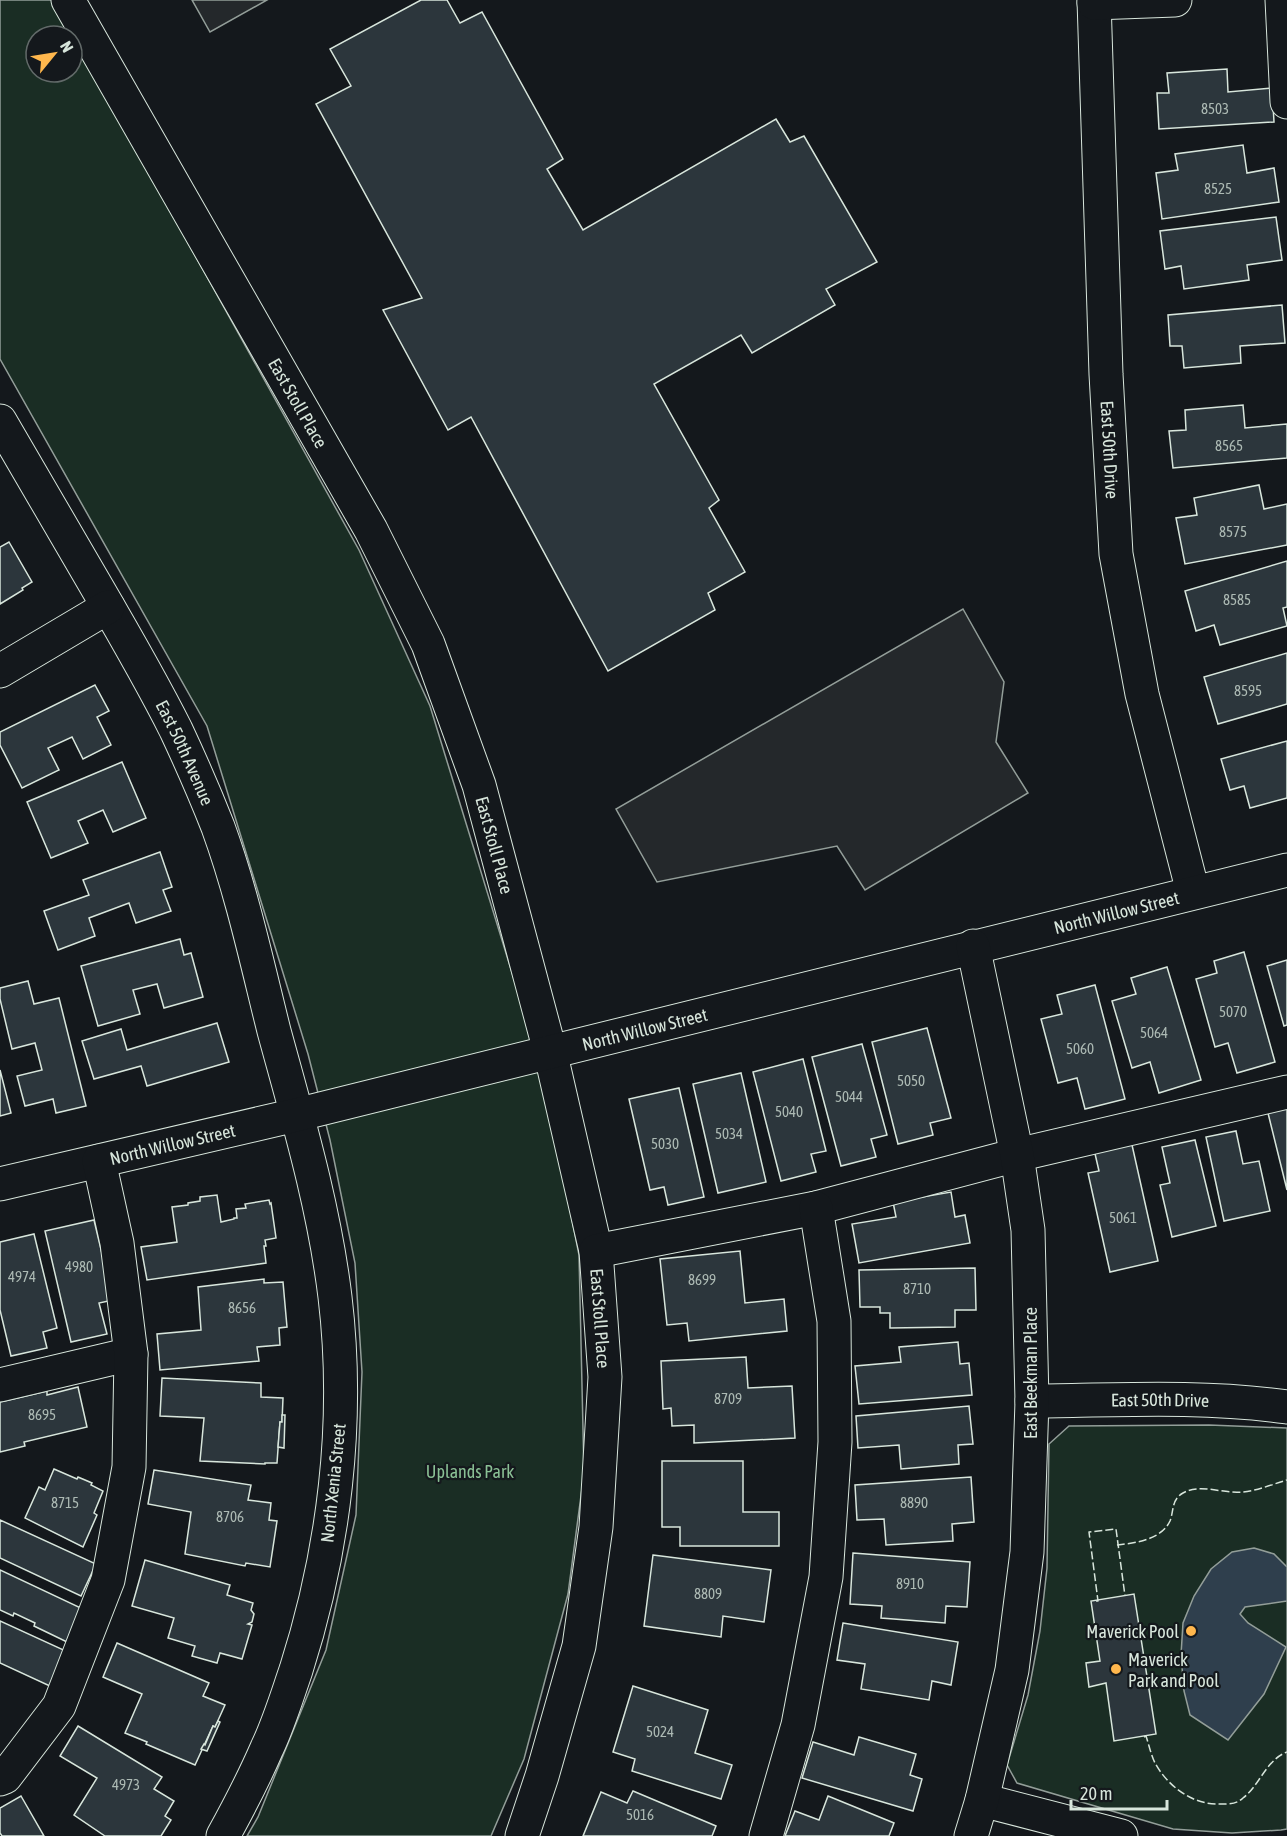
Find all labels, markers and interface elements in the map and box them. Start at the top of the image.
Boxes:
north arrow [24,24,84,84]
text: N [57,38,77,55]
house number: 8503 [1201,100,1229,117]
house number: 8525 [1204,180,1232,197]
street label: East Stoll Place [264,354,332,451]
street label: East 50th Drive [1097,400,1123,499]
house number: 8565 [1215,437,1243,454]
house number: 8575 [1219,523,1247,540]
house number: 8585 [1223,591,1251,608]
house number: 8595 [1234,682,1262,699]
street label: East 50th Avenue [152,696,218,808]
street label: East Stoll Place [472,794,518,896]
street label: North Willow Street [1052,887,1181,938]
street label: North Willow Street [580,1003,709,1054]
house number: 5070 [1219,1003,1247,1020]
house number: 5064 [1140,1024,1168,1041]
house number: 5060 [1066,1040,1094,1057]
house number: 5050 [897,1072,925,1089]
house number: 5044 [835,1088,863,1105]
house number: 5040 [775,1103,803,1120]
street label: North Willow Street [108,1119,237,1169]
house number: 5034 [715,1125,743,1142]
house number: 5030 [651,1135,679,1152]
house number: 5061 [1109,1209,1137,1226]
house number: 4980 [65,1258,93,1275]
house number: 4974 [8,1268,36,1285]
street label: East Stoll Place [587,1268,615,1369]
house number: 8699 [688,1271,716,1288]
house number: 8710 [903,1280,931,1297]
house number: 8656 [228,1299,256,1316]
street label: East Beekman Place [1020,1307,1041,1439]
street label: East 50th Drive [1111,1389,1210,1411]
house number: 8709 [714,1390,742,1407]
house number: 8695 [28,1406,56,1423]
street label: North Xenia Street [316,1422,350,1544]
park label: Uplands Park [426,1461,514,1482]
house number: 8715 [51,1494,79,1511]
house number: 8890 [900,1494,928,1511]
house number: 8706 [216,1508,244,1525]
house number: 8910 [896,1575,924,1592]
house number: 8809 [694,1585,722,1602]
place label: Maverick Pool [1086,1621,1179,1642]
marker: Maverick Pool [1184,1624,1198,1638]
place label: Maverick Park and Pool [1128,1649,1219,1691]
marker: Maverick Park and Pool [1109,1662,1123,1676]
house number: 5024 [646,1723,674,1740]
scale bar [1071,1773,1167,1811]
house number: 4973 [112,1776,140,1793]
text: 20 m [1080,1783,1112,1804]
house number: 5016 [626,1806,654,1823]

